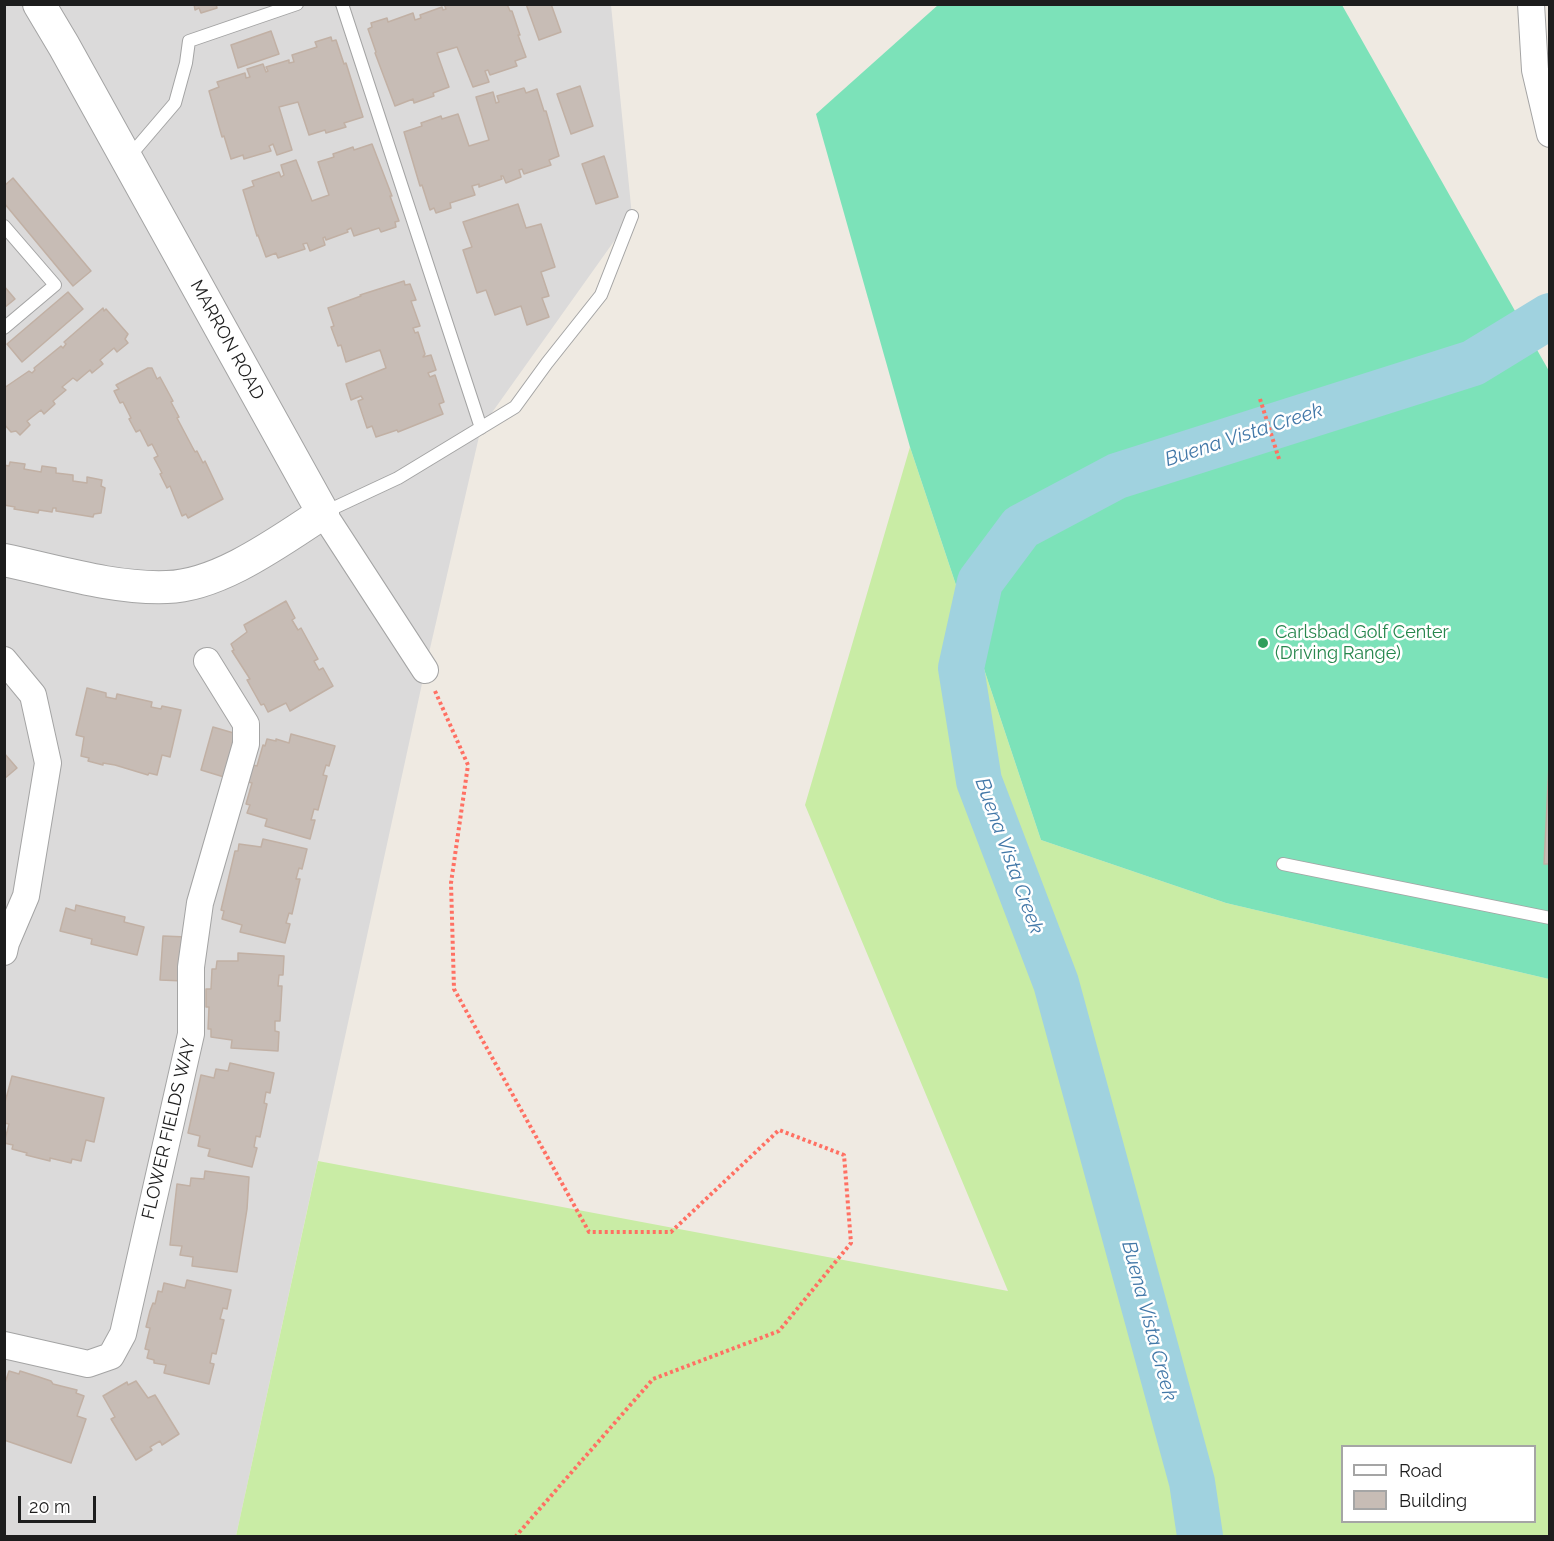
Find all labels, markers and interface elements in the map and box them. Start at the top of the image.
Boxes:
street label: MARRON ROAD [185,276,269,404]
water label: Buena Vista Creek [1162,398,1326,472]
place label: Carlsbad Golf Center (Driving Range) [1275,622,1449,664]
marker: Carlsbad Golf Center (Driving Range) [1256,636,1270,650]
water label: Buena Vista Creek [970,775,1048,937]
street label: FLOWER FIELDS WAY [138,1037,200,1221]
water label: Buena Vista Creek [1116,1238,1182,1404]
legend [1341,1445,1536,1523]
text: Road [1399,1460,1442,1481]
scale bar [21,1484,99,1522]
text: Building [1399,1490,1467,1511]
text: 20 m [29,1496,71,1517]

